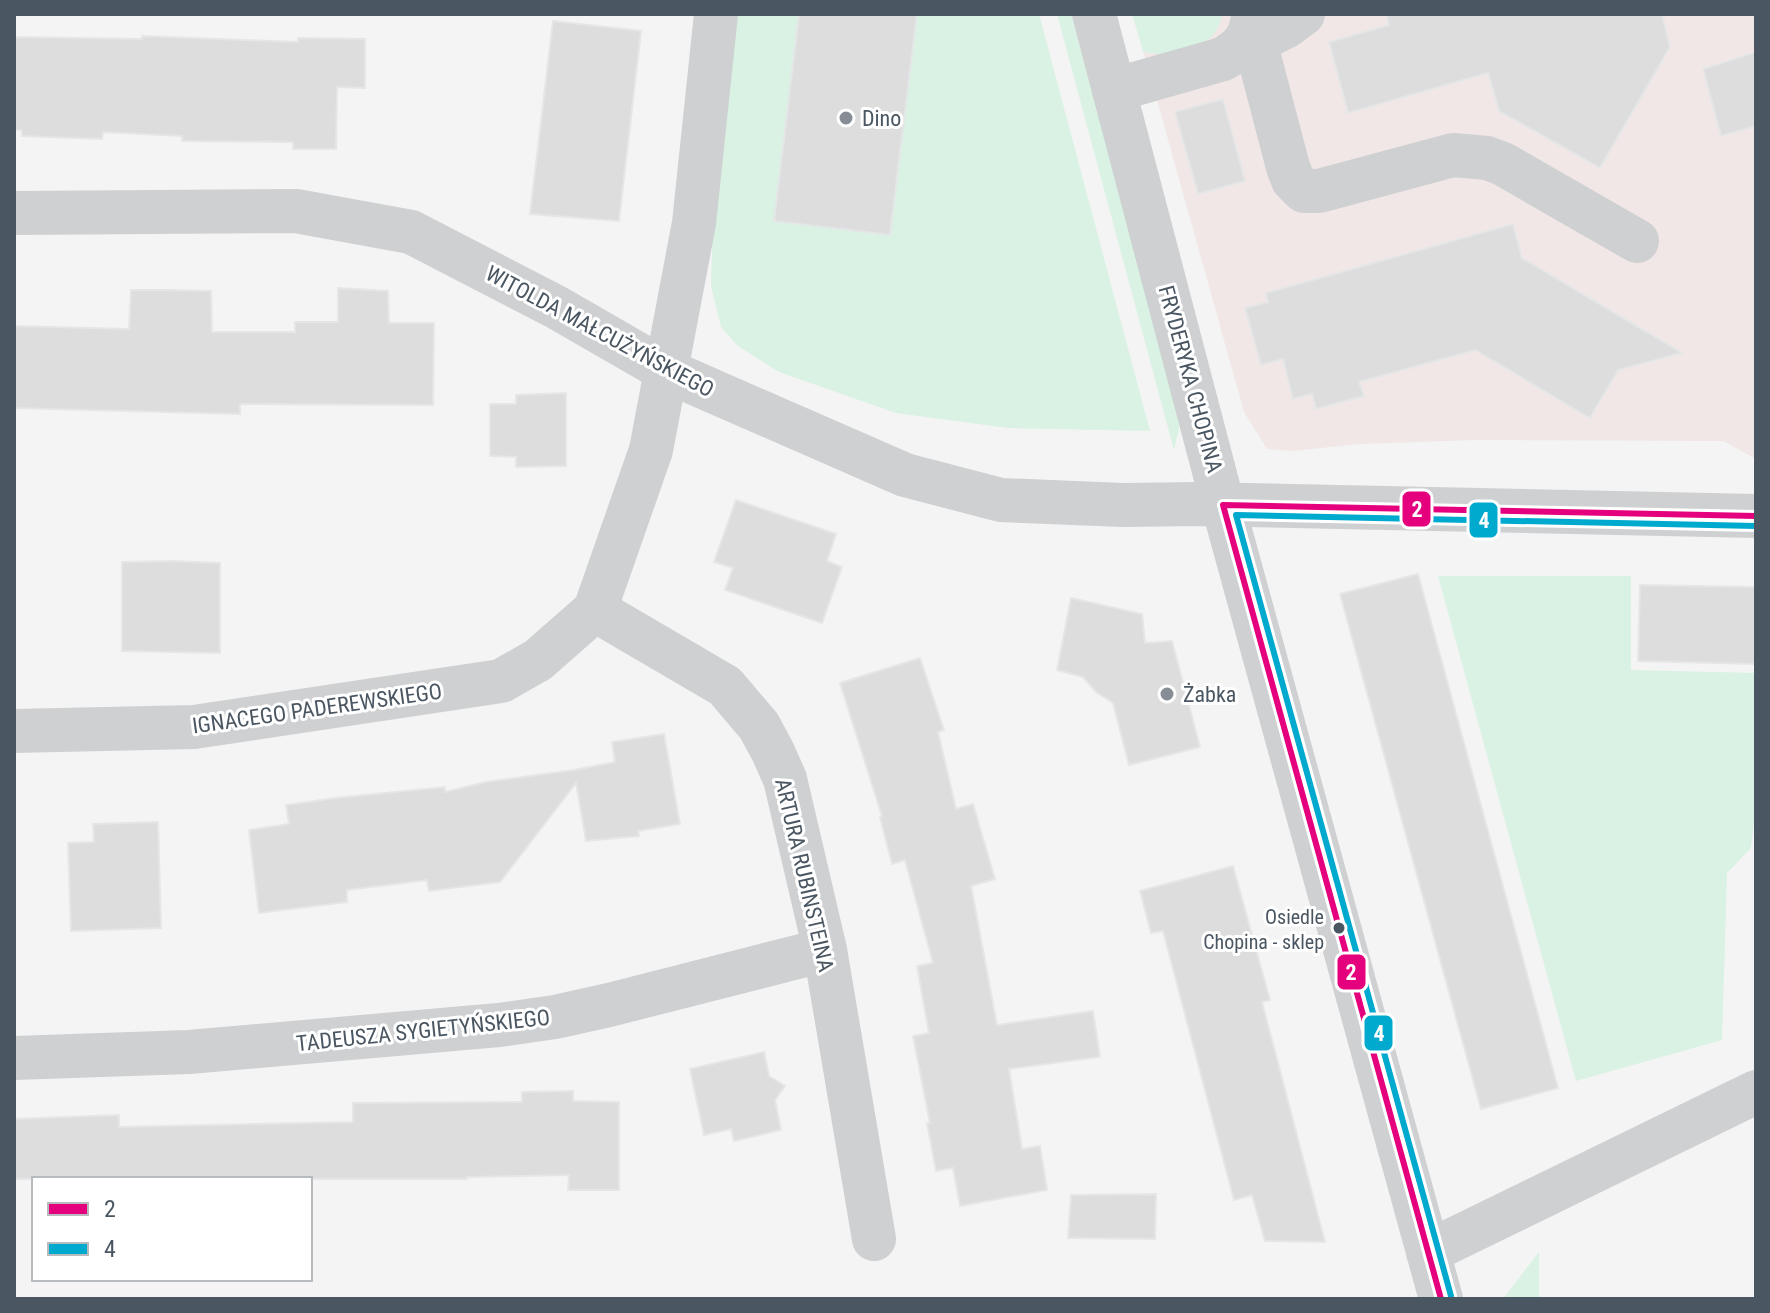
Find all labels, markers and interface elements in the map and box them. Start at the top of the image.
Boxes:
place label: Dino [862,106,901,131]
marker: Dino [837,109,855,127]
street label: WITOLDA MAŁCUŻYŃSKIEGO [482,261,718,402]
street label: FRYDERYKA CHOPINA [1153,283,1228,476]
line badge: 2 [1401,490,1432,528]
text: 2 [1411,497,1423,522]
line badge: 4 [1468,501,1499,539]
text: 4 [1478,508,1490,533]
street label: IGNACEGO PADEREWSKIEGO [191,679,444,738]
place label: Żabka [1183,682,1236,707]
marker: Żabka [1158,685,1176,703]
street label: ARTURA RUBINSTEINA [770,776,839,975]
place label: Osiedle Chopina - sklep [1203,905,1324,954]
marker: Osiedle Chopina - sklep [1331,920,1347,936]
line badge: 2 [1336,953,1367,991]
text: 2 [1345,960,1357,985]
street label: TADEUSZA SYGIETYŃSKIEGO [295,1005,551,1056]
line badge: 4 [1363,1014,1394,1052]
text: 4 [1373,1021,1385,1046]
legend [32,1177,312,1281]
text: 2 [104,1195,116,1223]
text: 4 [104,1235,116,1263]

